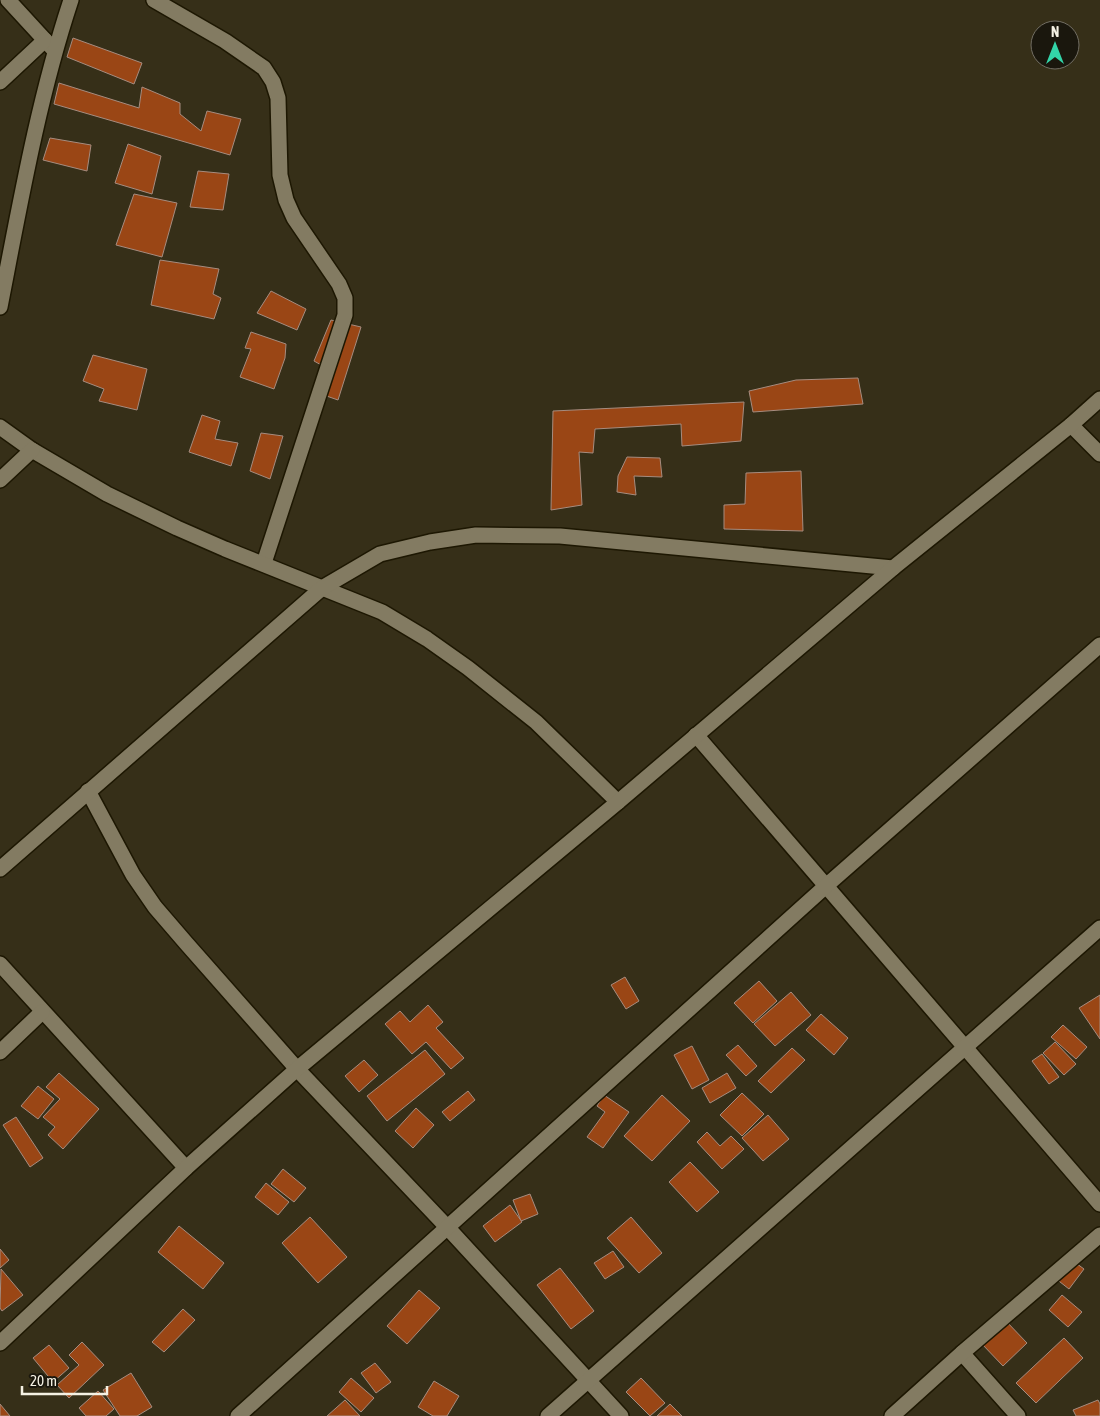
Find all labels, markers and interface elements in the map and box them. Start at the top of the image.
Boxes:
north arrow [1030,20,1080,70]
text: N [1051,24,1059,40]
scale bar [22,1364,108,1396]
text: 20 m [30,1372,57,1389]

